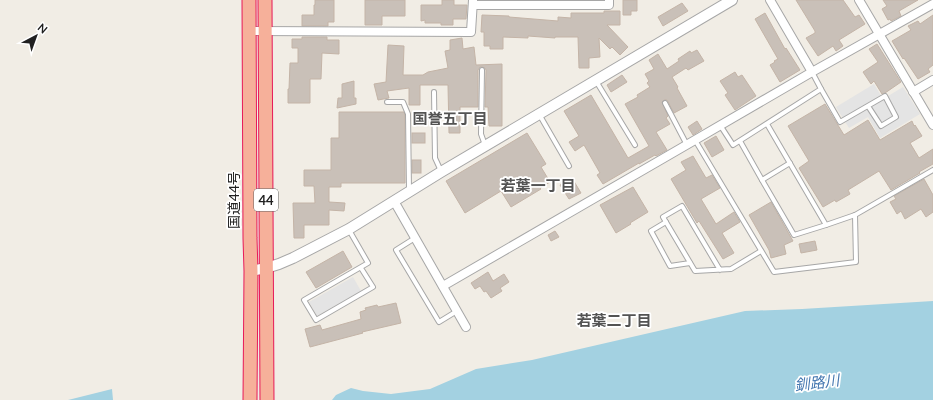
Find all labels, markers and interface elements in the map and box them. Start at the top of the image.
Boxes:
north arrow [16,16,56,56]
text: N [35,20,50,36]
district label: 国誉五丁目 [412,109,488,127]
street label: 国道44号 [225,171,242,229]
district label: 若葉一丁目 [500,176,576,194]
road number: 44 [254,189,278,211]
district label: 若葉二丁目 [576,311,652,329]
water label: 釧路川 [793,370,842,394]

